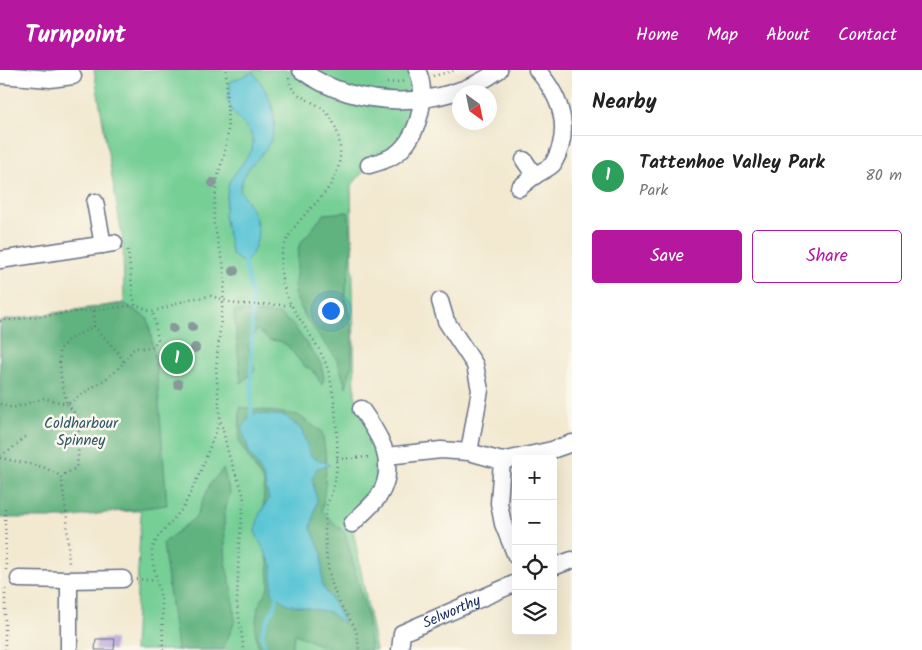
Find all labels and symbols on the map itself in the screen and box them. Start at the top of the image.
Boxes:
north arrow [452,85,497,130]
your location [318,298,344,324]
pin: 1 [161,339,193,377]
park label: Coldharbour Spinney [44,412,119,453]
street label: Selworthy [419,589,485,636]

